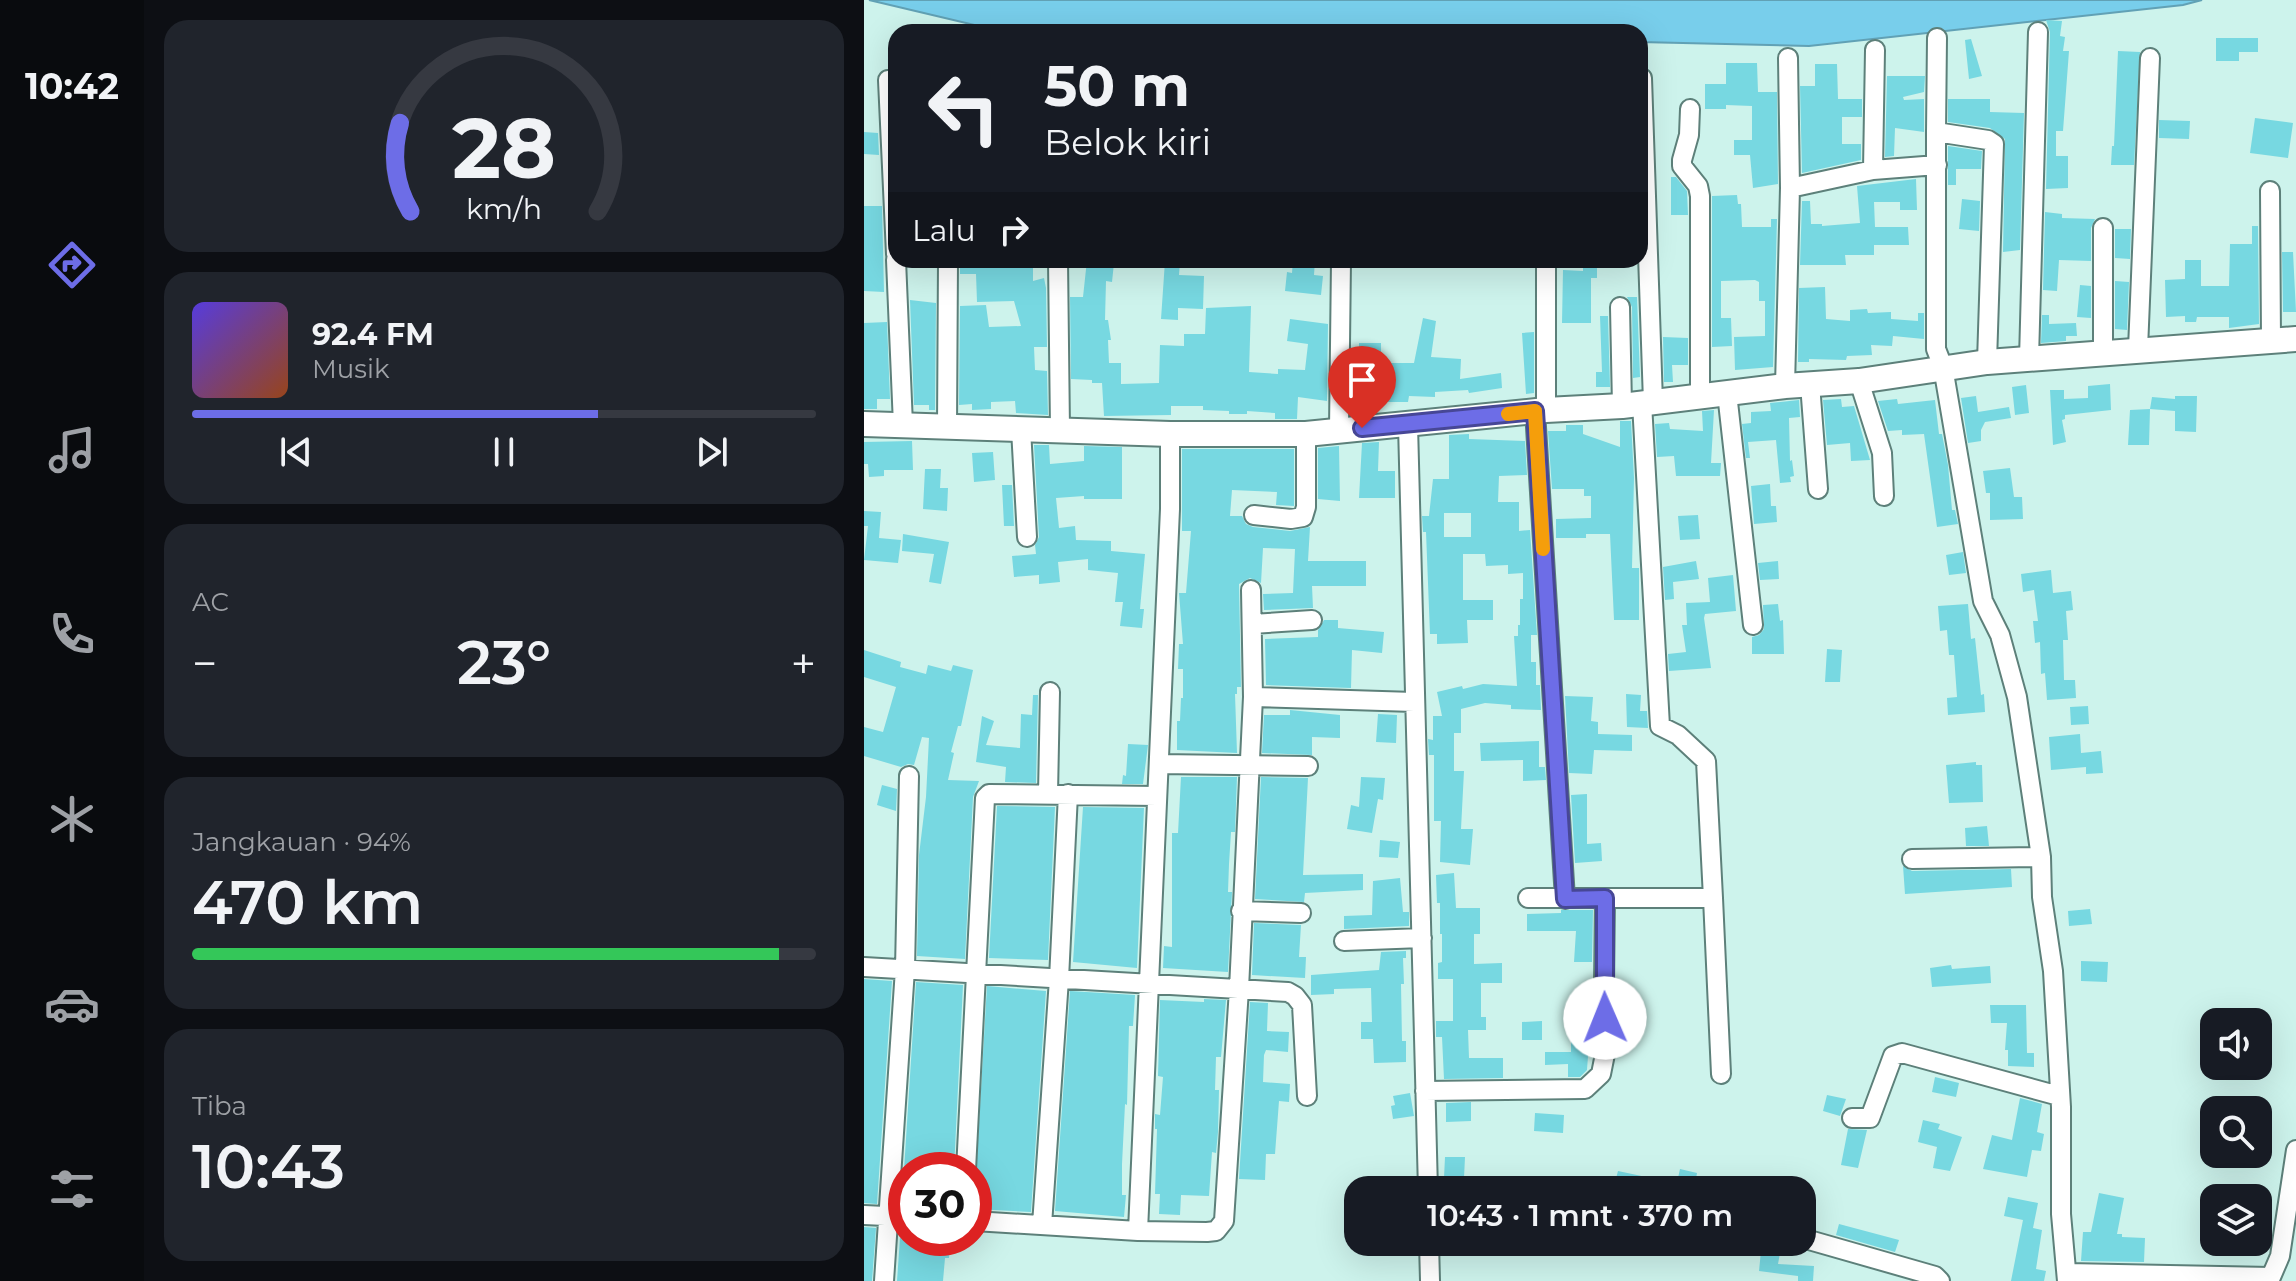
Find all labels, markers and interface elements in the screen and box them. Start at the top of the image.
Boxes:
text: 50 m [1044,52,1190,120]
icon: left [912,56,1016,160]
text: 10:42 [25,64,119,108]
text: 28 [452,97,556,199]
text: Belok kiri [1044,120,1211,164]
text: km/h [466,191,542,226]
icon: right [992,208,1036,252]
text: Lalu [912,212,976,249]
icon: directions [44,237,100,293]
text: 92.4 FM [312,316,434,353]
pin [1328,346,1396,428]
text: Musik [312,353,390,385]
icon: arrive [1340,358,1384,402]
icon: music [44,422,100,478]
icon: previous [274,430,318,474]
icon: pause [482,430,526,474]
icon: next [690,430,734,474]
text: AC [192,586,229,618]
icon: phone [44,606,100,662]
text: 23° [457,626,551,699]
text: − [192,636,217,690]
text: + [791,636,816,690]
icon: climate [44,791,100,847]
text: Jangkauan · 94% [192,826,411,858]
text: 470 km [192,866,423,939]
icon: car [44,976,100,1032]
position arrow [1563,976,1647,1060]
map controls [2200,1008,2272,1256]
button: sound [2200,1008,2272,1080]
text: Tiba [192,1090,247,1122]
button: search [2200,1096,2272,1168]
text: 10:43 [192,1130,345,1203]
speed limit sign: 30 [888,1152,992,1256]
icon: filters [44,1161,100,1217]
button: layers [2200,1184,2272,1256]
text: 10:43 · 1 mnt · 370 m [1427,1197,1733,1234]

